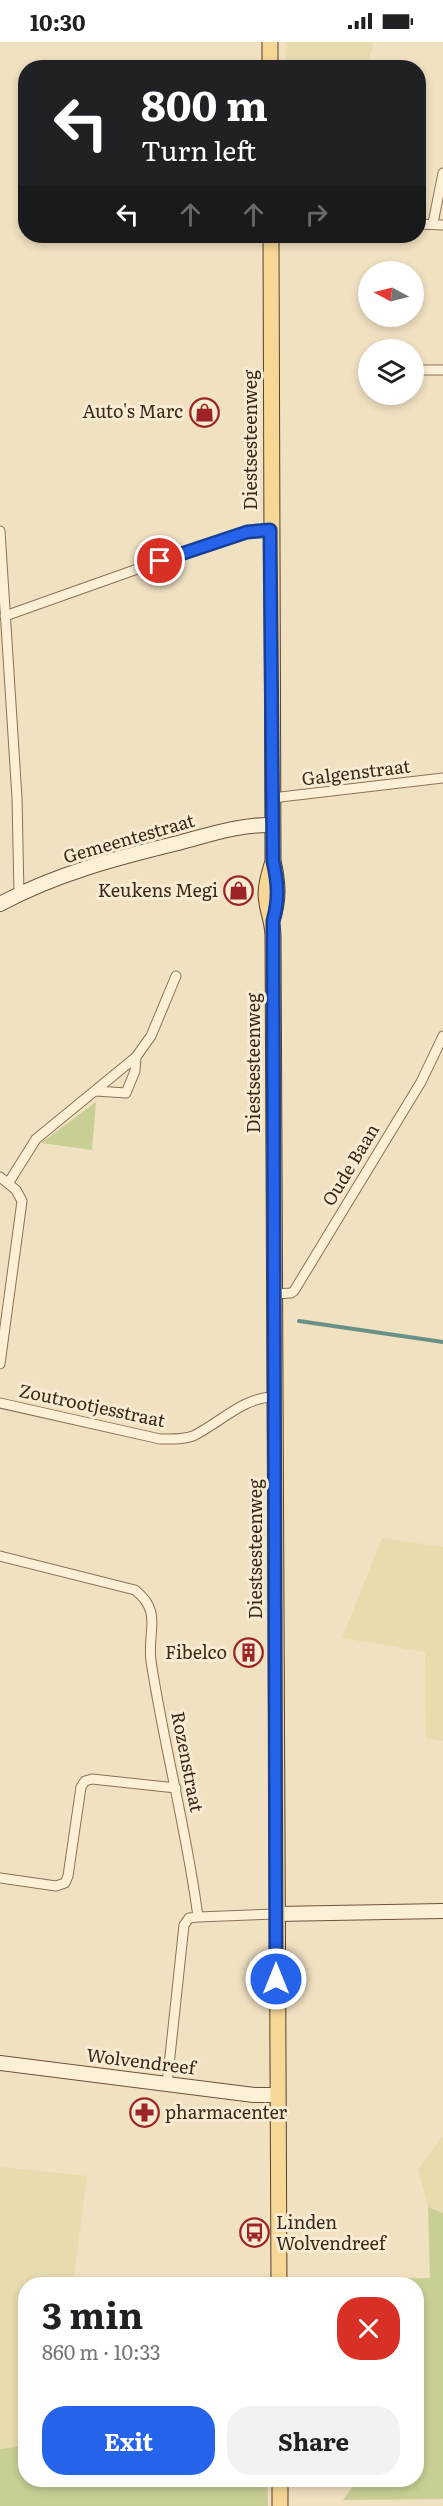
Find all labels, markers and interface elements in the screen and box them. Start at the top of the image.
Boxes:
text: 10:30 [30,5,86,38]
text: 800 m [141,72,268,134]
icon: left [42,84,120,162]
text: Turn left [141,129,256,169]
icon: left [111,198,144,231]
icon: ahead [174,198,207,231]
icon: ahead [237,198,270,231]
icon: right [300,198,333,231]
north arrow [358,261,424,327]
map controls [358,261,424,405]
button: layers [358,339,424,405]
street label: Diestsesteenweg [236,369,263,510]
shop icon: Auto's Marc [188,396,220,428]
place label: Auto's Marc [82,397,183,424]
pin [134,535,185,586]
icon: arrive [143,544,176,577]
street label: Galgenstraat [300,751,412,792]
street label: Gemeentestraat [60,806,198,869]
shop icon: Keukens Megi [223,875,255,907]
place label: Keukens Megi [98,876,218,903]
street label: Diestsesteenweg [239,992,266,1133]
street label: Oude Baan [314,1118,385,1211]
street label: Zoutrootjesstraat [17,1376,169,1433]
street label: Diestsesteenweg [241,1478,268,1619]
building icon: Fibelco [232,1637,264,1669]
place label: Fibelco [165,1638,227,1665]
street label: Rozenstraat [165,1709,212,1815]
position arrow [244,1947,308,2011]
street label: Wolvendreef [85,2040,199,2081]
pharmacy icon: pharmacenter [128,2097,160,2129]
place label: pharmacenter [165,2098,288,2125]
place label: Linden Wolvendreef [276,2208,388,2256]
bus stop icon: Linden Wolvendreef [239,2217,271,2249]
text: 3 min [42,2287,143,2340]
button: close [337,2297,400,2360]
text: 860 m · 10:33 [42,2336,161,2366]
button: Exit [42,2406,215,2475]
button: Share [227,2406,400,2475]

